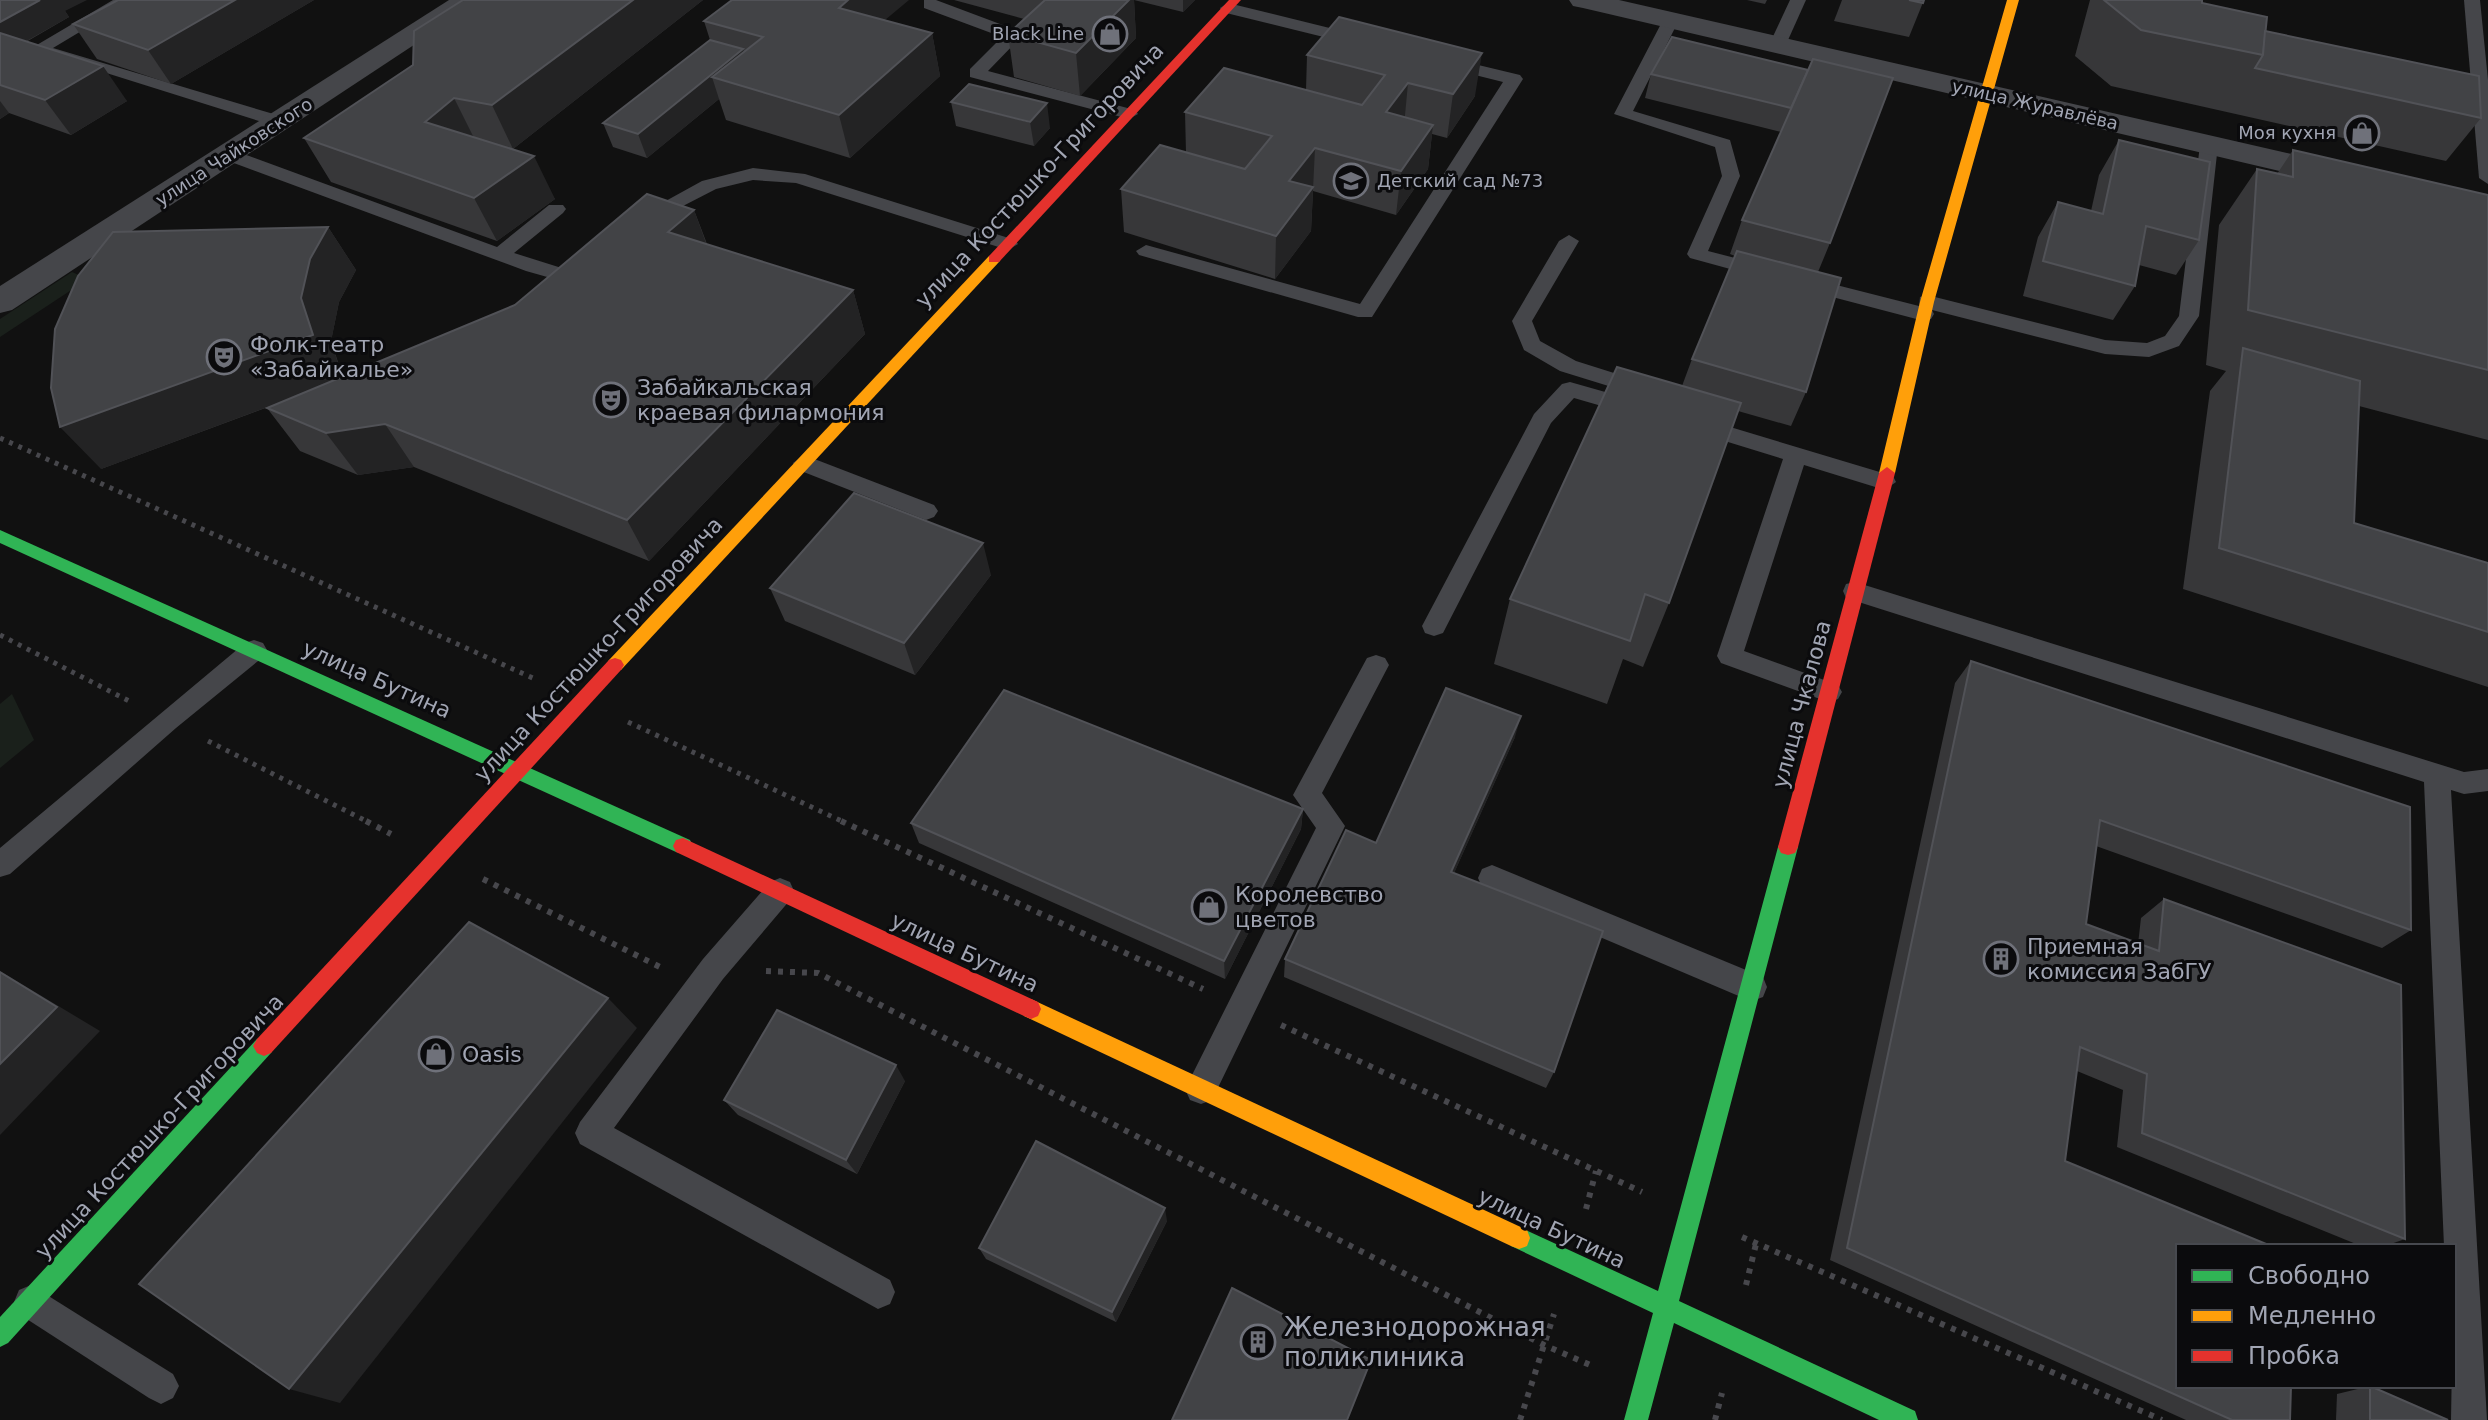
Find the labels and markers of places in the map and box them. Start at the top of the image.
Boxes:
shop icon: Black Line [1091,15,1129,53]
place label: Black Line [992,23,1084,44]
shop icon: Моя кухня [2343,114,2381,152]
place label: Моя кухня [2238,122,2336,143]
school or university icon: Детский сад №73 [1332,162,1370,200]
place label: Детский сад №73 [1377,170,1543,191]
place label: Фолк-театр «Забайкалье» [250,332,413,382]
theatre icon: Фолк-театр «Забайкалье» [205,338,243,376]
place label: Забайкальская краевая филармония [637,375,885,425]
theatre icon: Забайкальская краевая филармония [592,381,630,419]
place label: Королевство цветов [1235,882,1383,932]
shop icon: Королевство цветов [1190,888,1228,926]
place label: Приемная комиссия ЗабГУ [2027,934,2212,984]
building icon: Приемная комиссия ЗабГУ [1982,940,2020,978]
shop icon: Oasis [417,1035,455,1073]
place label: Oasis [462,1042,522,1067]
place label: Железнодорожная поликлиника [1284,1312,1546,1372]
building icon: Железнодорожная поликлиника [1239,1323,1277,1361]

